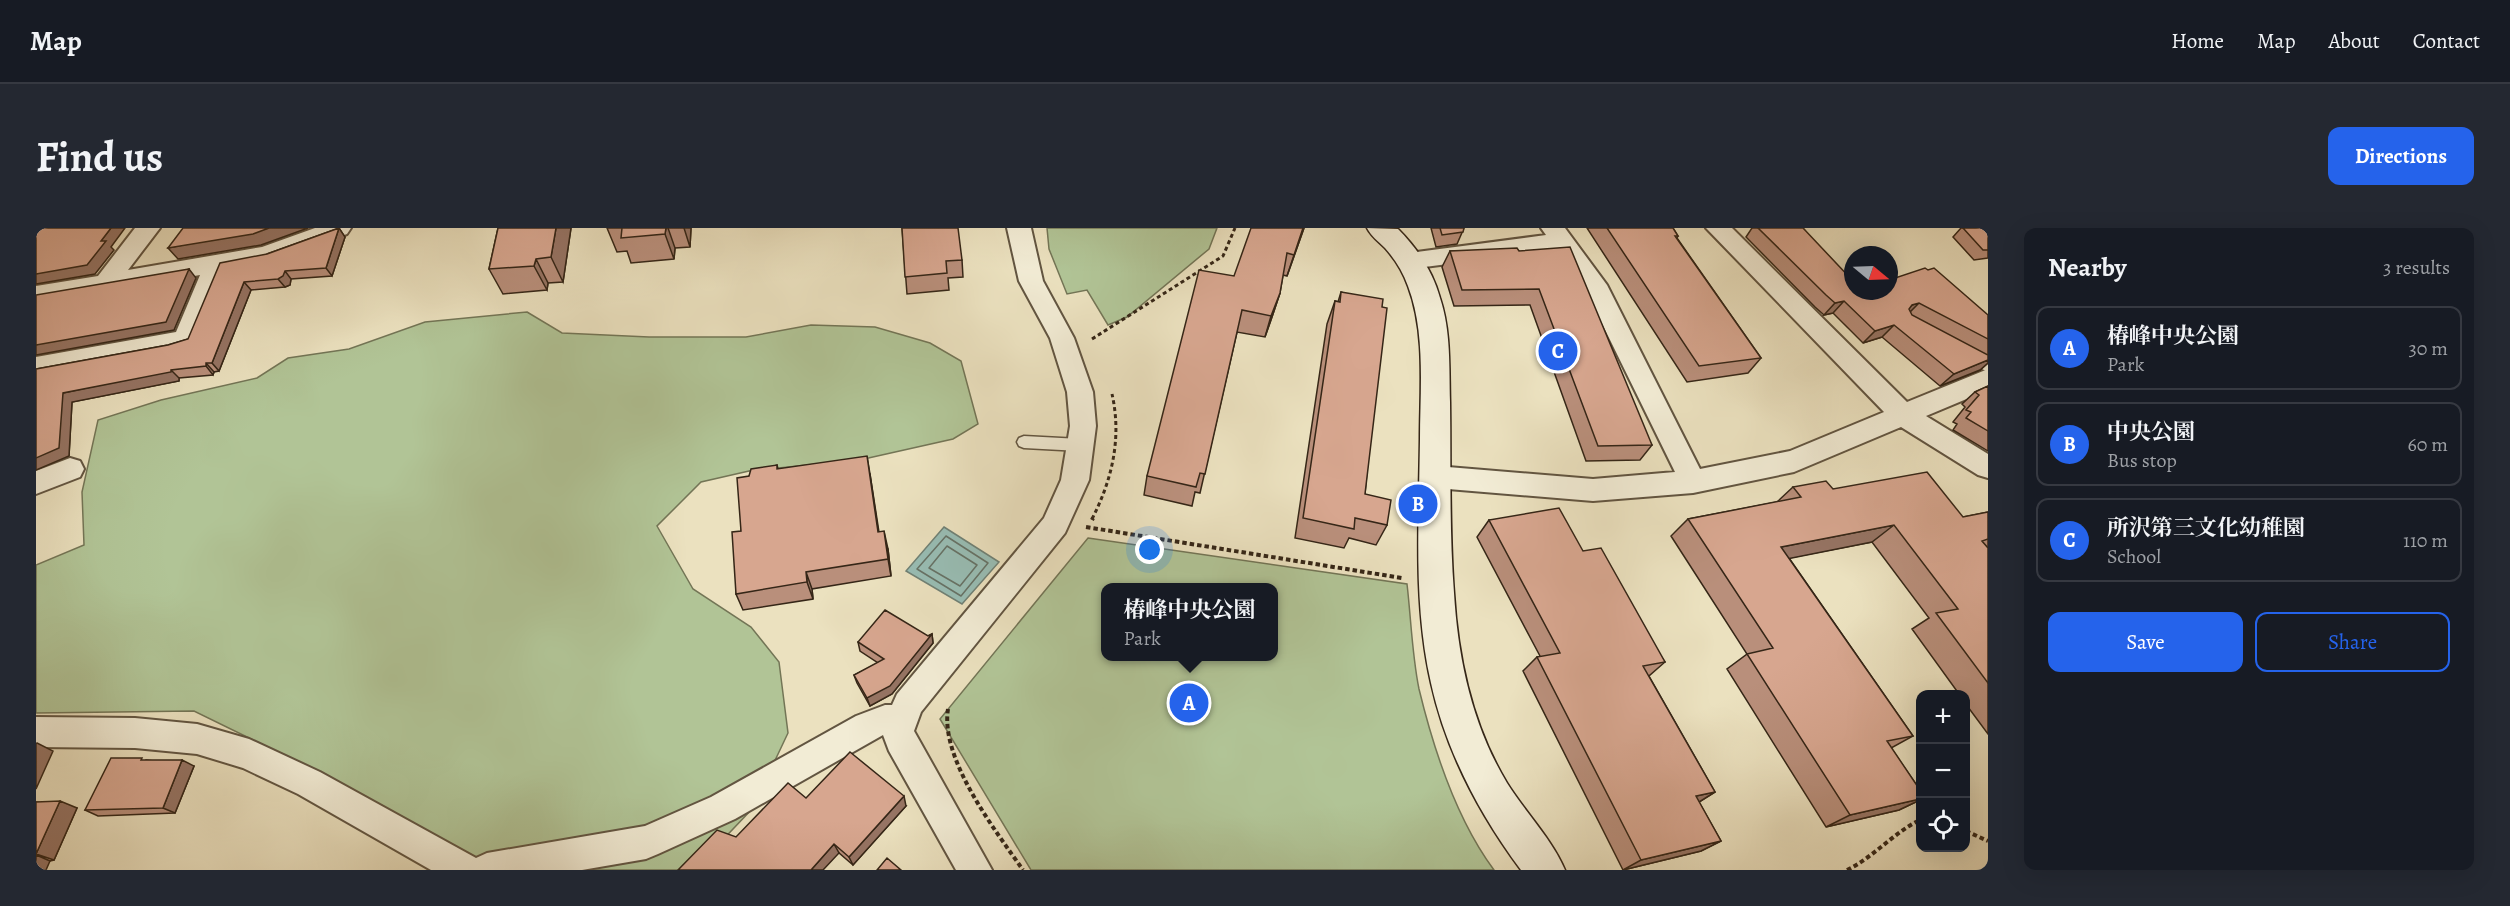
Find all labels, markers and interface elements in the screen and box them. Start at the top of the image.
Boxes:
text: Map [30,22,82,60]
text: Home [2171,27,2224,55]
text: Map [2257,27,2295,55]
text: About [2328,27,2380,55]
text: Contact [2413,27,2480,55]
button: Directions [2328,127,2474,185]
text: Find us [36,128,163,185]
north arrow [1844,246,1898,300]
text: Nearby [2048,250,2127,285]
text: 3 results [2383,254,2450,281]
text: 椿峰中央公園 [2107,321,2239,351]
pin: C [1538,328,1577,374]
text: A [2063,335,2076,362]
text: 30 m [2408,335,2448,362]
text: Park [2107,351,2145,378]
text: 中央公園 [2107,417,2195,447]
text: B [2063,431,2076,458]
text: 60 m [2408,431,2448,458]
text: Bus stop [2107,447,2177,474]
pin: B [1398,482,1438,526]
text: 所沢第三文化幼稚園 [2107,513,2305,543]
text: C [2063,527,2076,554]
text: 110 m [2403,527,2448,554]
your location [1135,535,1164,564]
text: School [2107,543,2161,570]
popup [1101,583,1278,661]
text: 椿峰中央公園 [1123,595,1256,625]
button: Save [2048,612,2243,672]
button: Share [2255,612,2450,672]
text: Park [1123,625,1161,652]
pin: A [1170,680,1208,726]
map controls [1916,690,1970,852]
button: + [1916,690,1970,744]
button: − [1916,744,1970,798]
button: locate [1916,798,1970,852]

